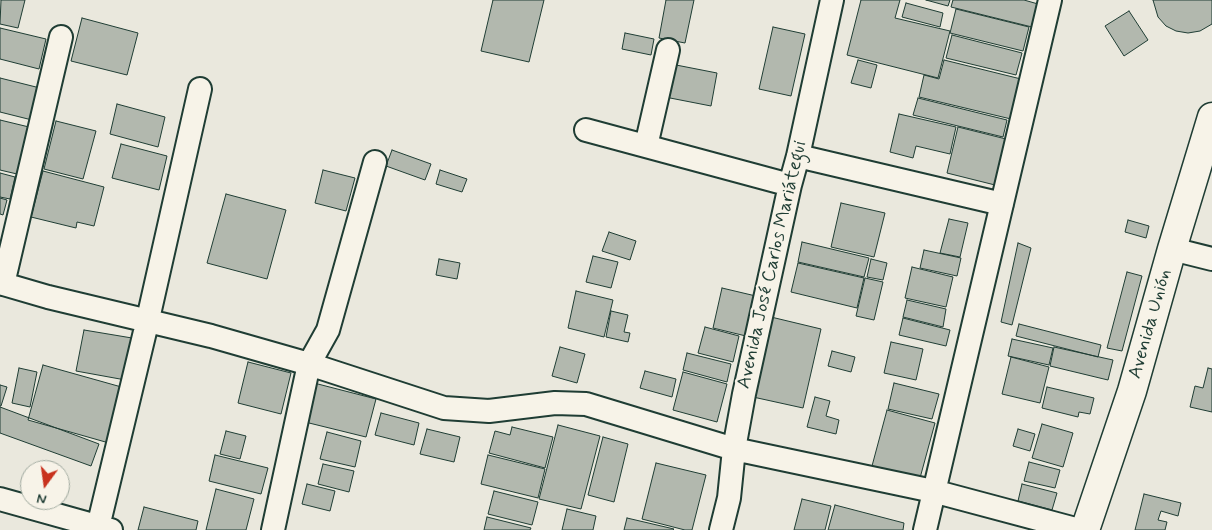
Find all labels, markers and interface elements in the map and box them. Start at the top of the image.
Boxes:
street label: Avenida José Carlos Mariátegui [733,139,813,391]
street label: Avenida Unión [1124,267,1178,381]
north arrow [20,460,70,510]
text: N [35,489,48,508]

